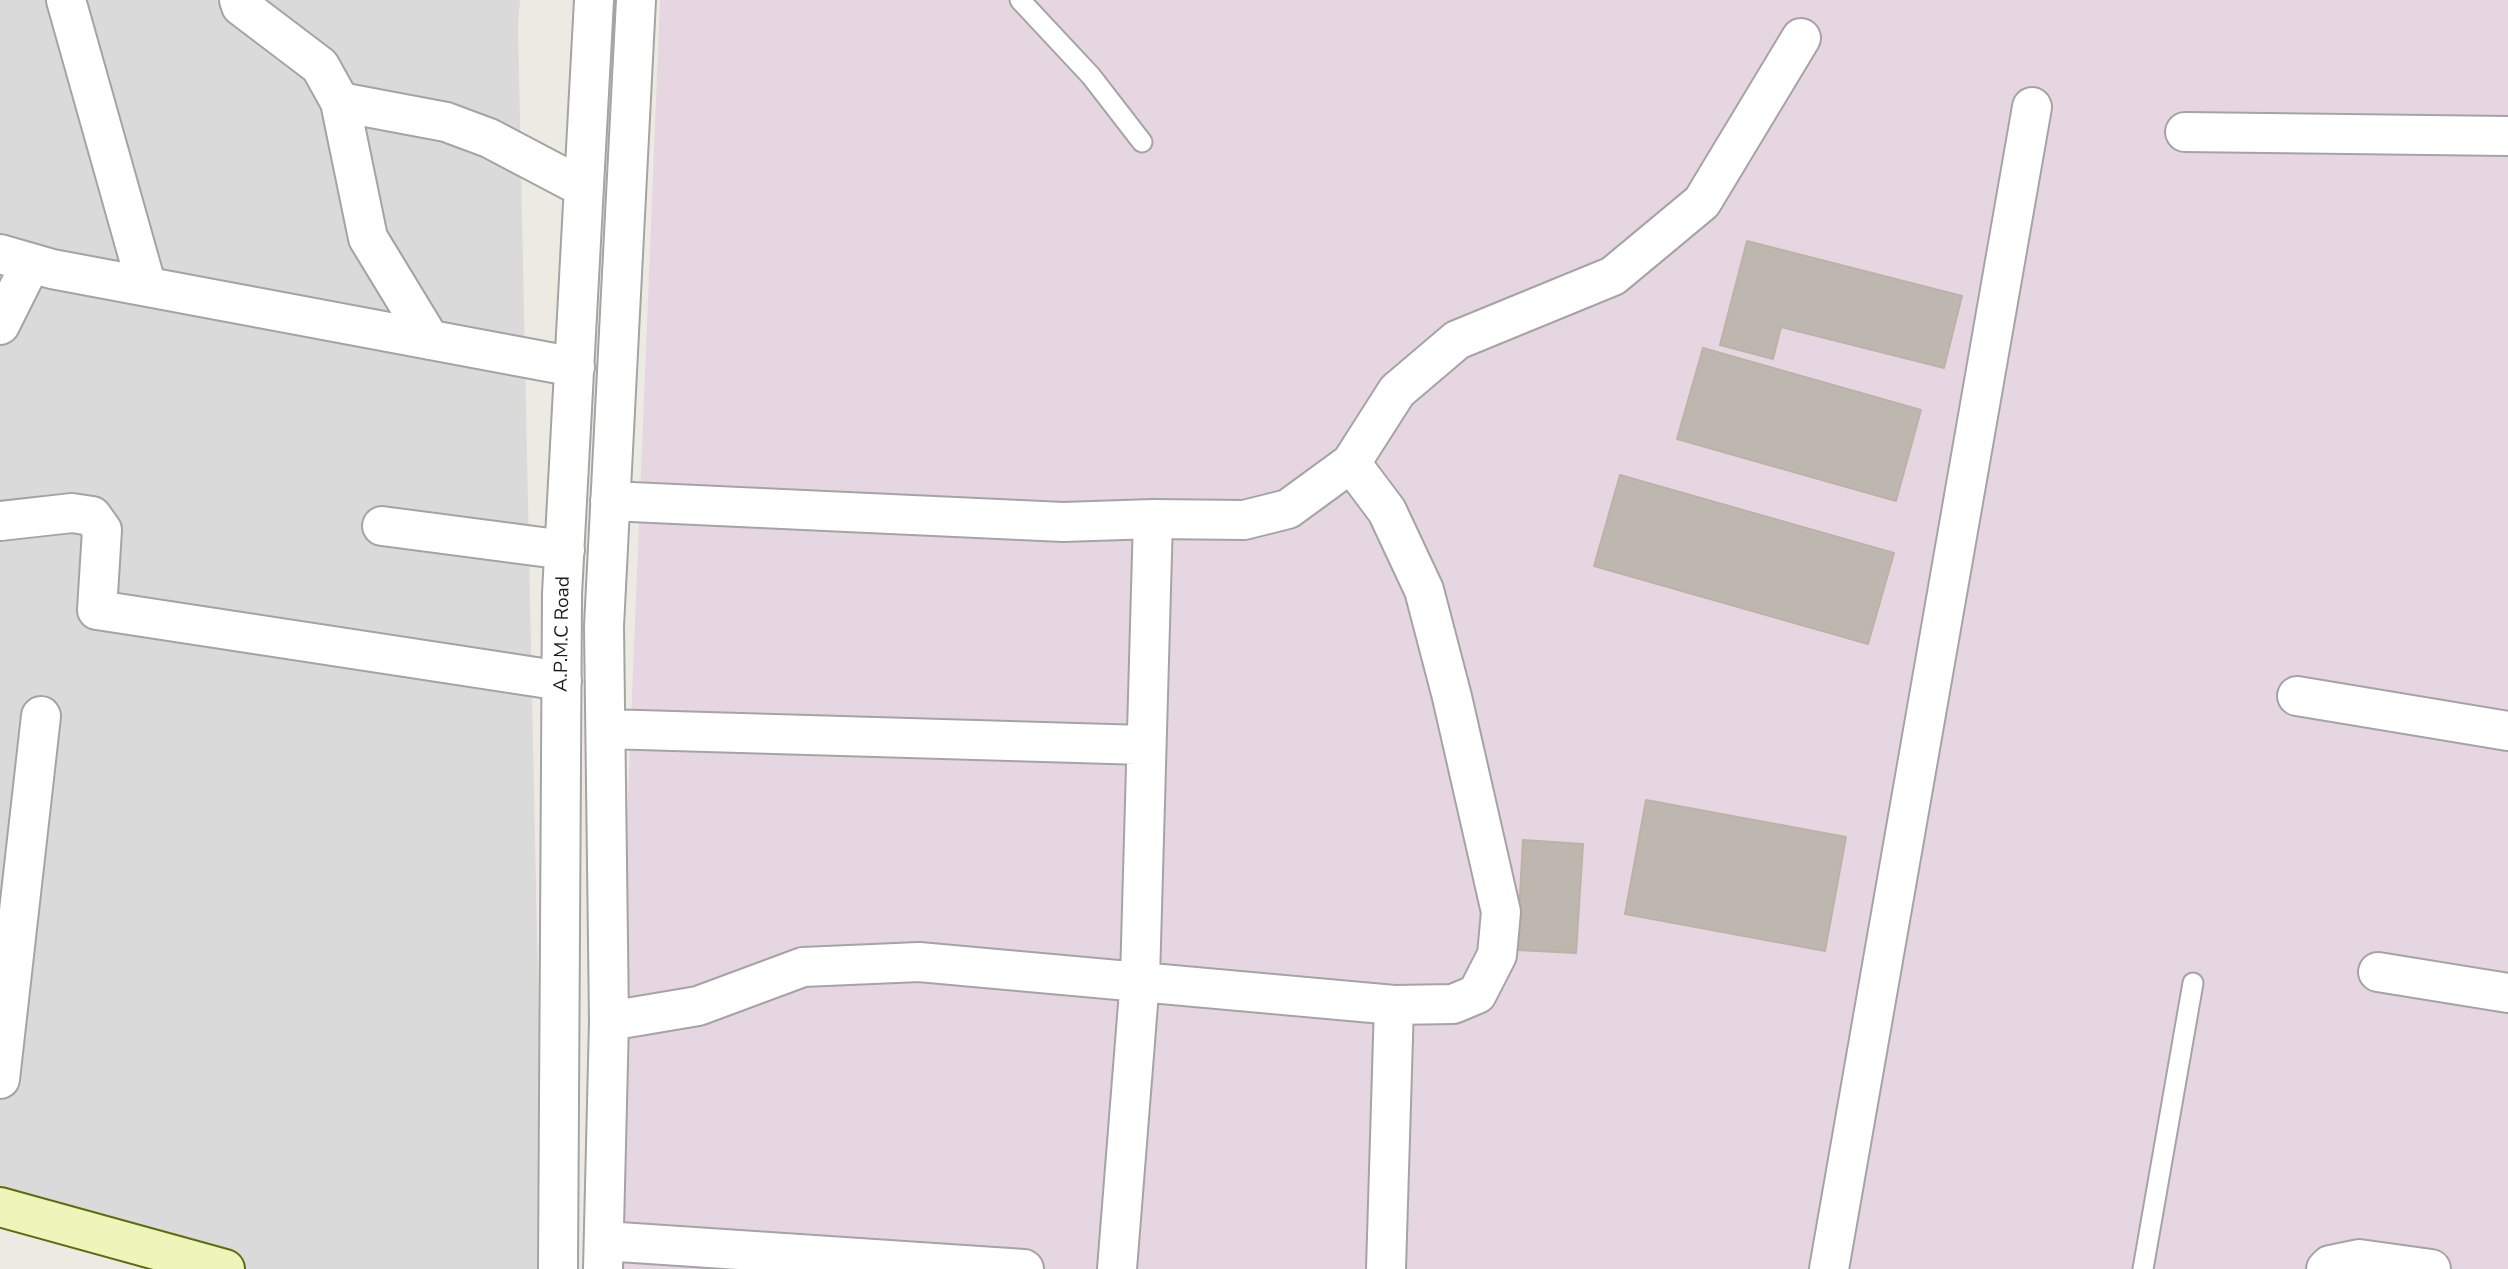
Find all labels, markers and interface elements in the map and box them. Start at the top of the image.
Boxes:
street label: A.P.M.C Road [551,576,575,692]

